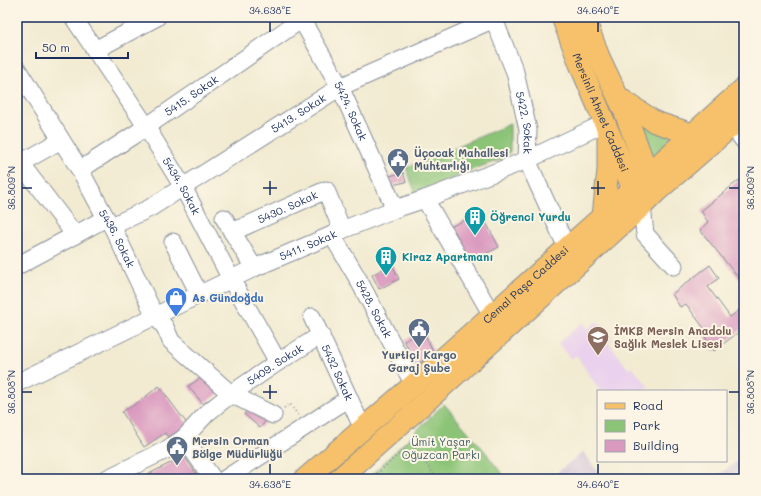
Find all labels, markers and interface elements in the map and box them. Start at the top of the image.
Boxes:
text: 34.638°E [249,3,291,17]
text: 34.640°E [577,3,619,17]
scale bar [36,34,128,60]
text: 50 m [42,39,70,55]
street label: Mersinli Ahmet Caddesi [569,51,633,174]
street label: 5415. Sokak [161,71,221,119]
street label: 5424. Sokak [331,78,371,143]
street label: 5413. Sokak [268,90,329,136]
street label: 5422. Sokak [513,90,536,154]
place label: Üçocak Mahallesi Muhtarlığı [414,145,509,173]
public building icon: Üçocak Mahallesi Muhtarlığı [385,146,411,179]
street label: 5434. Sokak [160,154,204,217]
text: 36.809°N [4,166,18,210]
text: 36.809°N [743,166,757,210]
street label: 5430. Sokak [255,187,320,227]
building icon: Öğrenci Yurdu [462,204,488,237]
street label: 5436. Sokak [96,207,139,270]
place label: Öğrenci Yurdu [490,209,571,224]
street label: 5411. Sokak [277,226,339,263]
street label: Cemal Paşa Caddesi [479,242,571,327]
building icon: Kiraz Apartmanı [373,244,399,277]
place label: Kiraz Apartmanı [402,249,493,264]
street label: 5428. Sokak [353,277,396,341]
shop icon: As Gündoğdu [163,285,189,318]
place label: As Gündoğdu [192,290,264,305]
public building icon: Yurtiçi Kargo Garaj Şube [406,316,432,349]
place label: İMKB Mersin Anadolu Sağlık Meslek Lisesi [614,323,732,351]
school or university icon: İMKB Mersin Anadolu Sağlık Meslek Lisesi [585,324,611,357]
street label: 5409. Sokak [244,340,306,388]
street label: 5432 Sokak [318,342,357,403]
place label: Yurtiçi Kargo Garaj Şube [381,347,457,375]
text: 36.808°N [4,370,18,414]
text: 36.808°N [743,370,757,414]
legend [597,390,727,462]
text: Road [633,397,663,413]
text: Park [633,417,660,433]
place label: Mersin Orman Bölge Müdürlüğü [192,433,282,461]
public building icon: Mersin Orman Bölge Müdürlüğü [164,434,190,467]
park label: Ümit Yaşar Oğuzcan Parkı [402,434,480,462]
text: Building [633,437,679,453]
text: 34.638°E [249,477,291,491]
text: 34.640°E [577,477,619,491]

